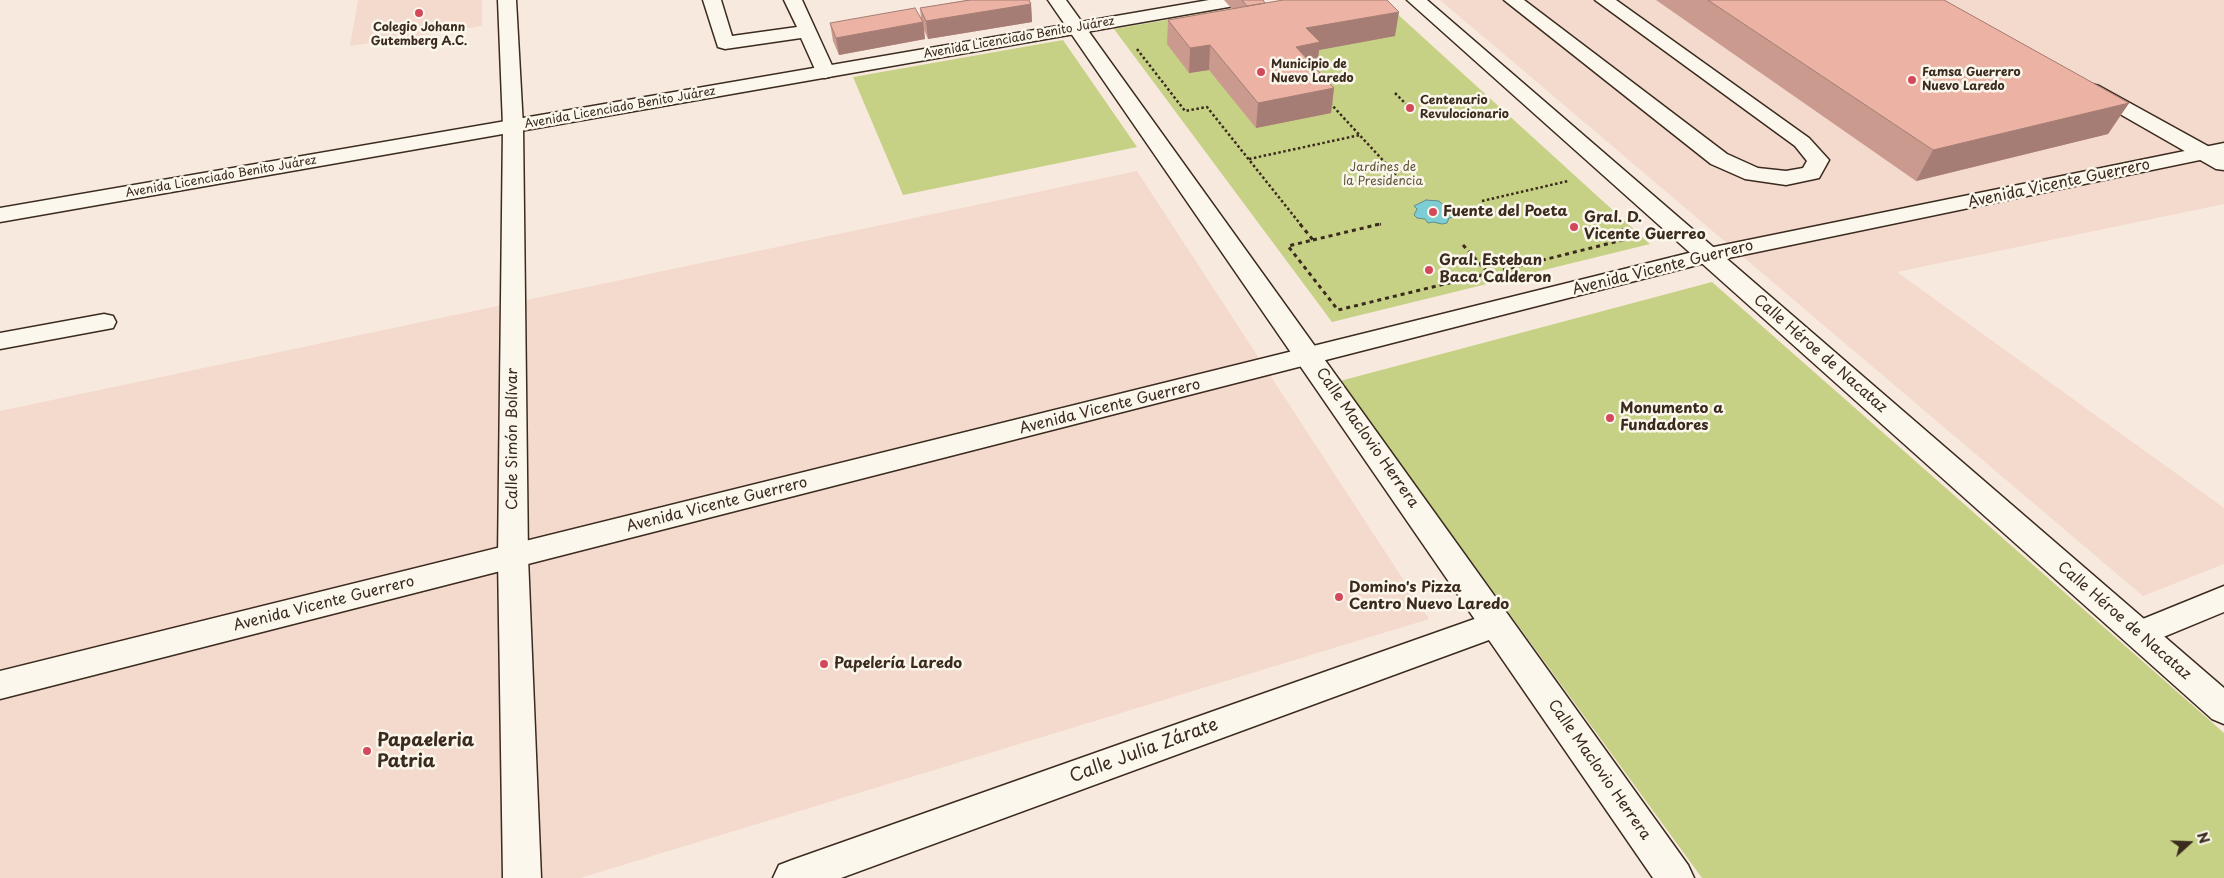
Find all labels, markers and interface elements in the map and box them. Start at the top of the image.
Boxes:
marker: Colegio Johann Gutemberg A.C. [413,7,425,19]
street label: Avenida Licenciado Benito Juárez [922,14,1116,62]
place label: Colegio Johann Gutemberg A.C. [371,21,467,49]
place label: Municipio de Nuevo Laredo [1271,58,1353,86]
marker: Municipio de Nuevo Laredo [1255,66,1267,78]
place label: Famsa Guerrero Nuevo Laredo [1922,66,2021,94]
marker: Famsa Guerrero Nuevo Laredo [1906,74,1918,86]
street label: Avenida Licenciado Benito Juárez [523,84,717,132]
place label: Centenario Revulocionario [1420,94,1509,122]
marker: Centenario Revulocionario [1404,102,1416,114]
street label: Avenida Licenciado Benito Juárez [124,153,318,201]
street label: Avenida Vicente Guerrero [1966,156,2152,212]
park label: Jardines de la Presidencia [1343,161,1423,189]
place label: Fuente del Poeta [1443,203,1568,221]
marker: Fuente del Poeta [1427,206,1439,218]
place label: Gral. D. Vicente Guerreo [1584,209,1706,244]
marker: Gral. D. Vicente Guerreo [1568,221,1580,233]
street label: Avenida Vicente Guerrero [1571,237,1755,299]
place label: Gral. Esteban Baca Calderon [1439,252,1551,287]
marker: Gral. Esteban Baca Calderon [1423,264,1435,276]
street label: Calle Héroe de Nacataz [1750,291,1890,417]
street label: Calle Maclovio Herrera [1312,364,1422,512]
street label: Calle Simón Bolívar [504,368,522,510]
street label: Avenida Vicente Guerrero [1018,376,1202,438]
place label: Monumento a Fundadores [1620,400,1723,435]
marker: Monumento a Fundadores [1604,412,1616,424]
street label: Avenida Vicente Guerrero [625,474,809,536]
street label: Calle Héroe de Nacataz [2054,558,2194,684]
street label: Avenida Vicente Guerrero [232,573,416,635]
place label: Domino's Pizza Centro Nuevo Laredo [1349,579,1509,614]
marker: Domino's Pizza Centro Nuevo Laredo [1333,591,1345,603]
place label: Papelería Laredo [834,655,962,673]
marker: Papelería Laredo [818,658,830,670]
street label: Calle Maclovio Herrera [1544,696,1654,844]
street label: Calle Julia Zárate [1067,714,1221,788]
place label: Papaeleria Patria [377,730,474,772]
marker: Papaeleria Patria [361,745,373,757]
north arrow [2164,818,2214,868]
text: N [2192,829,2215,847]

